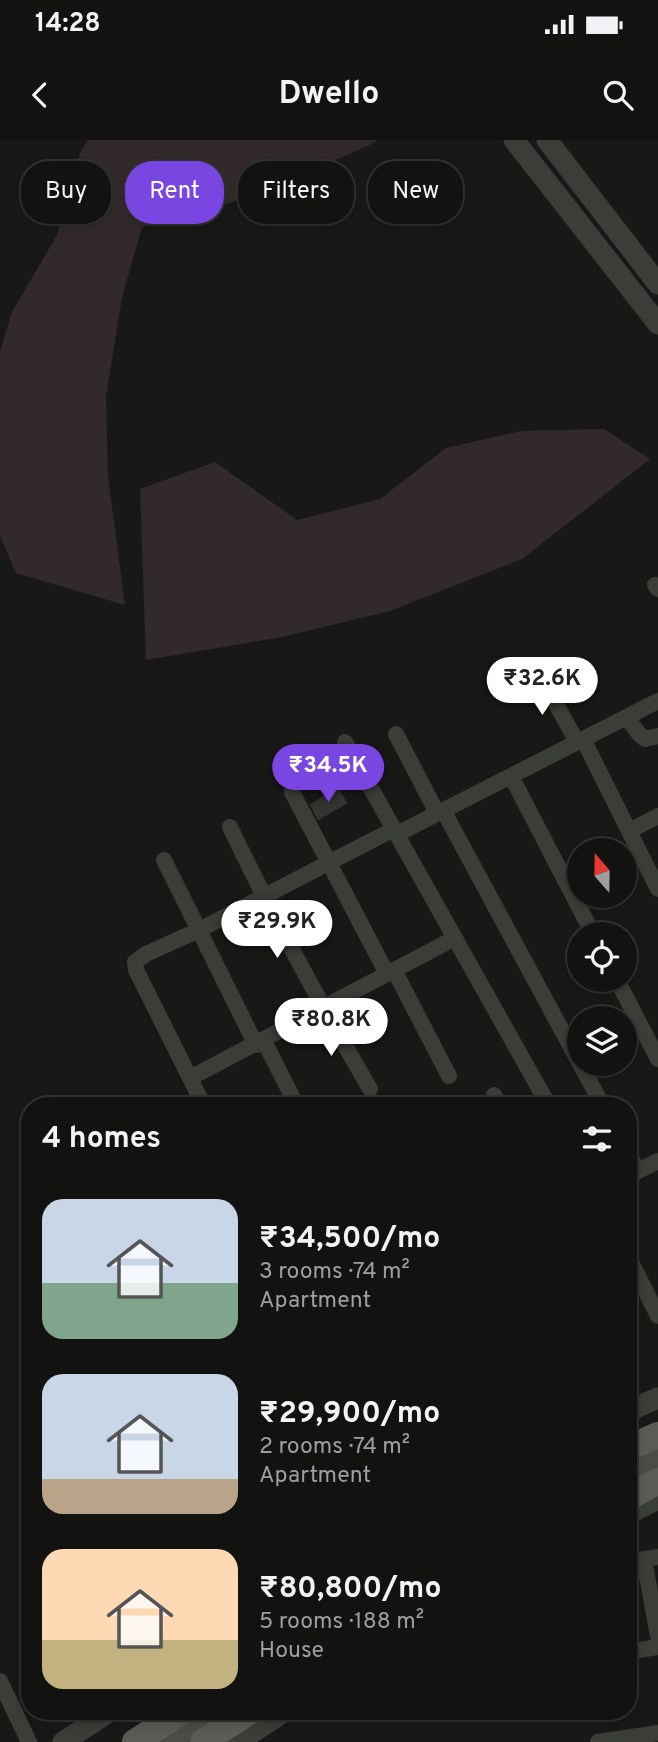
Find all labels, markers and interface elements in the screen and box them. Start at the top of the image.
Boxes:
text: 14:28 [35,8,101,41]
text: Dwello [279,75,379,115]
icon: back [21,76,59,114]
icon: search [599,76,637,114]
chip: Buy [21,161,111,224]
chip: Rent [125,161,224,224]
chip: Filters [238,161,354,224]
chip: New [368,161,463,224]
pin: ₹32.6K [485,658,599,717]
text: ₹32.6K [503,665,581,694]
pin: ₹34.5K [271,744,385,804]
text: ₹34.5K [288,752,368,781]
north arrow [567,838,637,908]
map controls [567,838,637,1076]
pin: ₹29.9K [220,900,334,960]
text: ₹29.9K [237,908,317,937]
button: locate [567,922,637,992]
pin: ₹80.8K [274,998,388,1058]
text: ₹80.8K [291,1006,371,1035]
button: layers [567,1006,637,1076]
icon: filters [578,1120,616,1158]
text: 4 homes [42,1121,161,1158]
text: ₹34,500/mo [259,1221,440,1258]
icon: home [98,1227,182,1311]
text: 3 rooms · 74 m² [259,1258,410,1287]
text: Apartment [259,1287,371,1316]
text: ₹29,900/mo [259,1396,440,1433]
icon: home [98,1402,182,1486]
text: 2 rooms · 74 m² [259,1433,410,1462]
text: Apartment [259,1462,371,1491]
text: ₹80,800/mo [259,1571,441,1608]
icon: home [98,1577,182,1661]
text: 5 rooms · 188 m² [259,1608,424,1637]
text: House [259,1637,324,1666]

